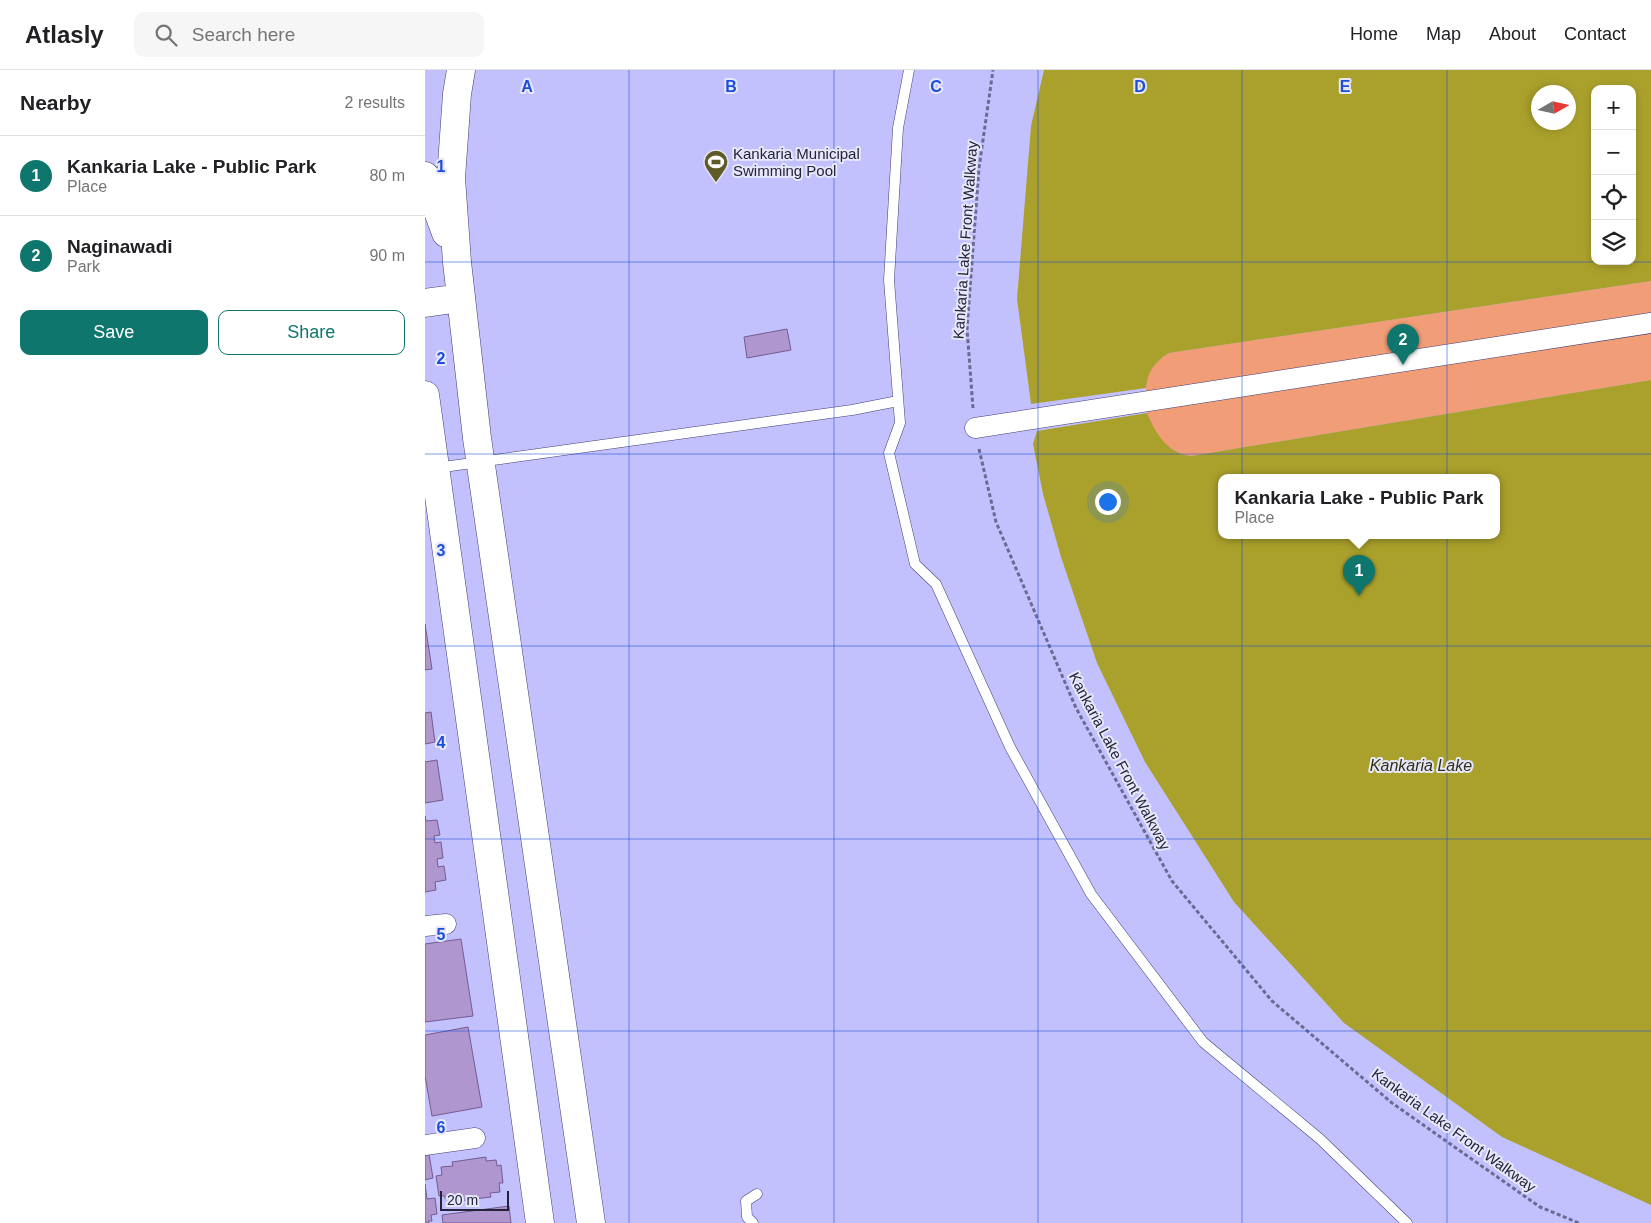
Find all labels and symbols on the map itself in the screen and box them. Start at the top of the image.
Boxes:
text: A [521,78,533,95]
text: B [725,78,737,95]
text: C [930,78,942,95]
text: D [1134,78,1146,95]
text: E [1340,78,1351,95]
north arrow [1531,85,1576,130]
street label: Kankaria Lake Front Walkway [950,140,980,340]
place label: Kankaria Municipal Swimming Pool [733,145,860,179]
sports icon: Kankaria Municipal Swimming Pool [703,149,729,183]
text: 1 [437,158,446,175]
pin: 2 [1387,324,1419,365]
text: 2 [437,350,446,367]
your location [1095,489,1121,515]
text: 3 [437,542,446,559]
pin: 1 [1343,555,1375,596]
street label: Kankaria Lake Front Walkway [1066,669,1174,853]
text: 4 [437,734,446,751]
water label: Kankaria Lake [1370,757,1472,774]
text: 5 [437,926,446,943]
street label: Kankaria Lake Front Walkway [1369,1065,1540,1196]
text: 6 [437,1119,446,1136]
scale bar [440,1188,509,1211]

